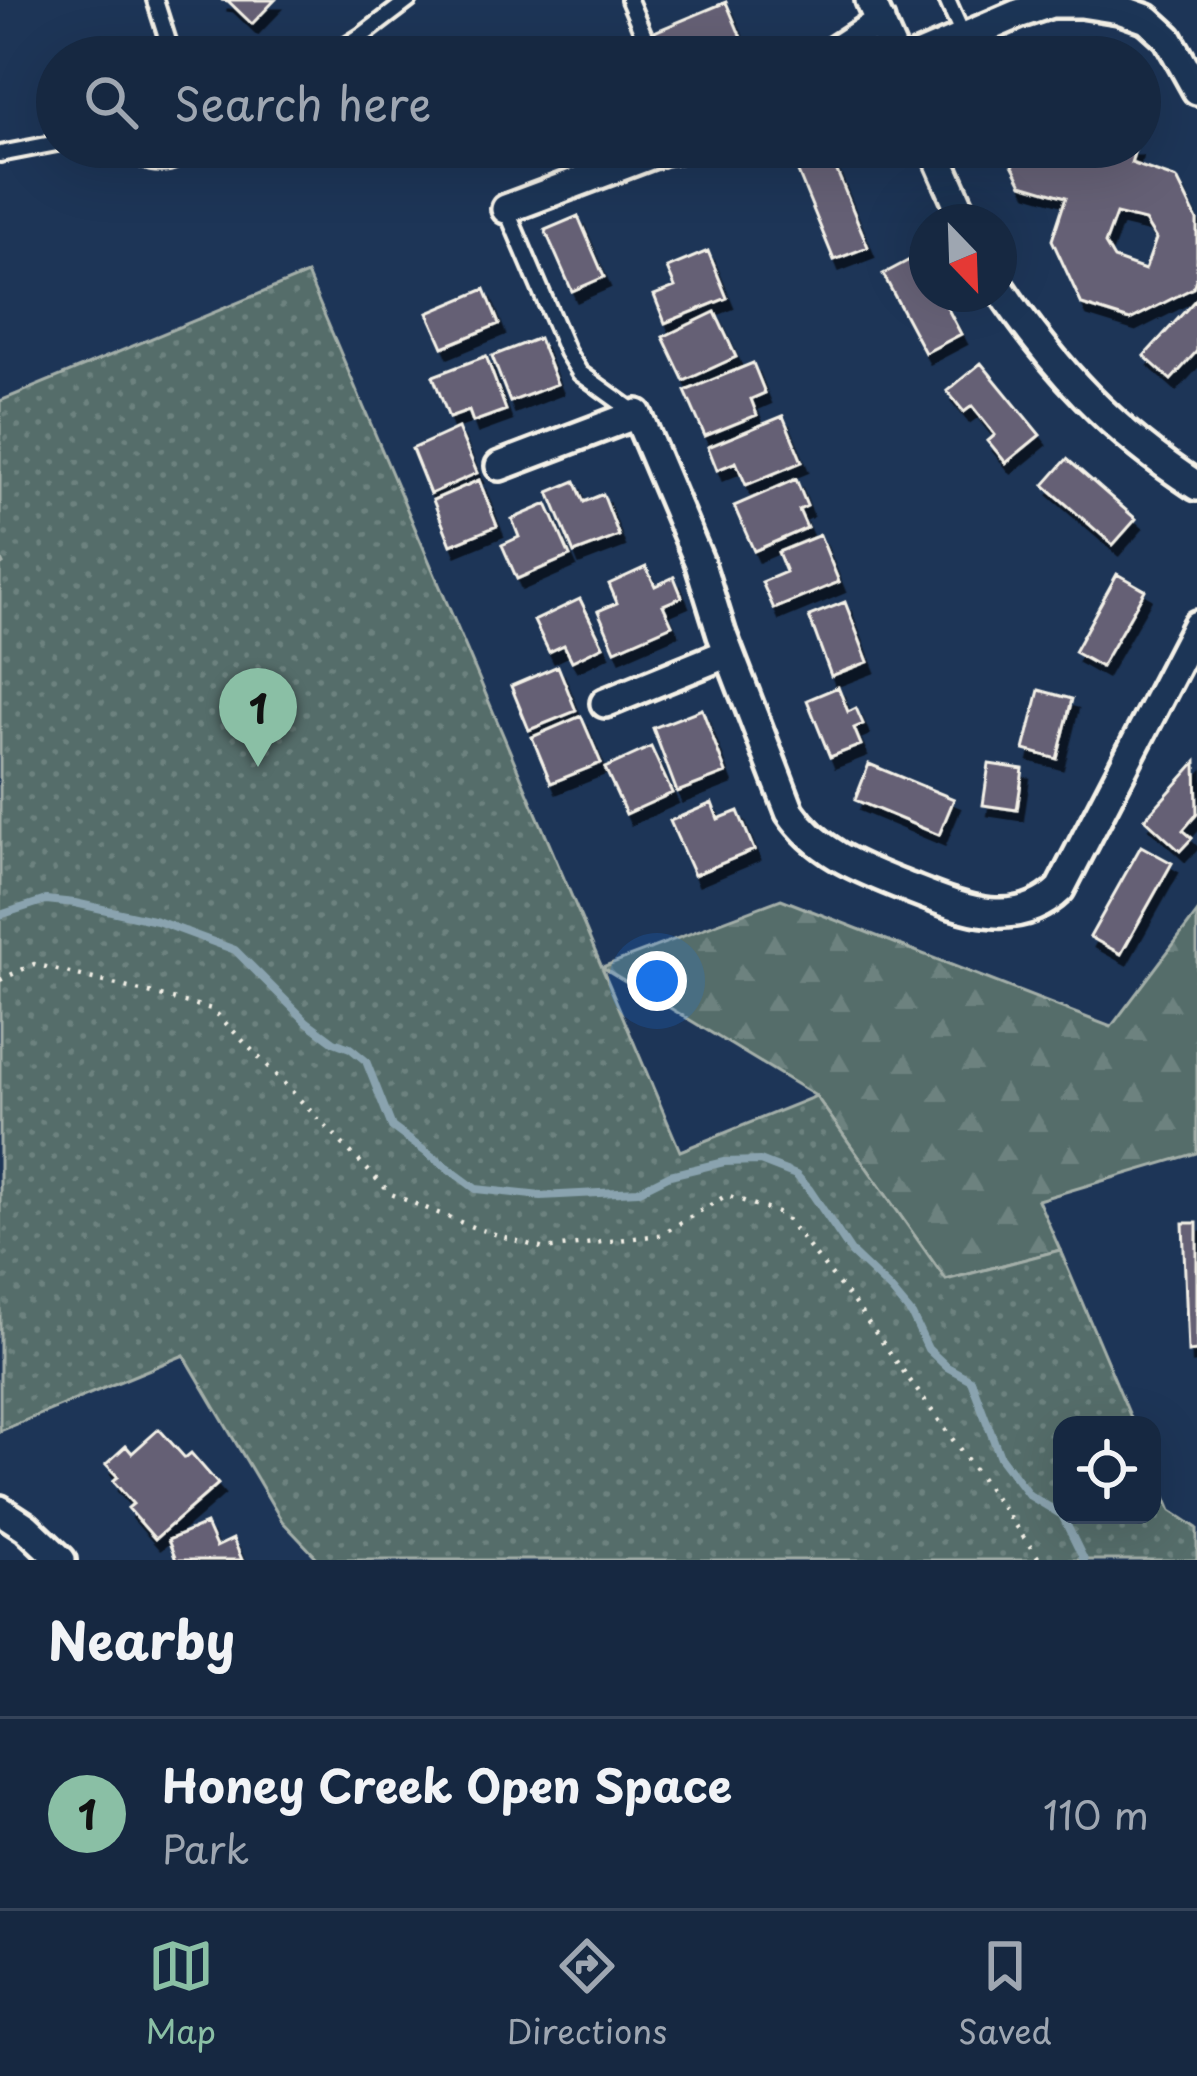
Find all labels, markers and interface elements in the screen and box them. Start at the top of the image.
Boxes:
search box [36,36,1161,168]
text: Search here [174,68,431,136]
icon: search [78,69,144,135]
north arrow [909,204,1017,312]
pin: 1 [219,668,297,767]
your location [627,951,687,1011]
map controls [1053,1416,1161,1524]
button: locate [1053,1416,1161,1524]
text: Nearby [48,1600,235,1677]
text: Honey Creek Open Space [162,1750,732,1818]
text: 1 [78,1784,96,1843]
text: 110 m [1043,1784,1149,1843]
text: Park [162,1818,249,1877]
tab: Map [145,1933,216,2055]
tab: Directions [507,1933,667,2055]
tab: Saved [958,1933,1052,2055]

